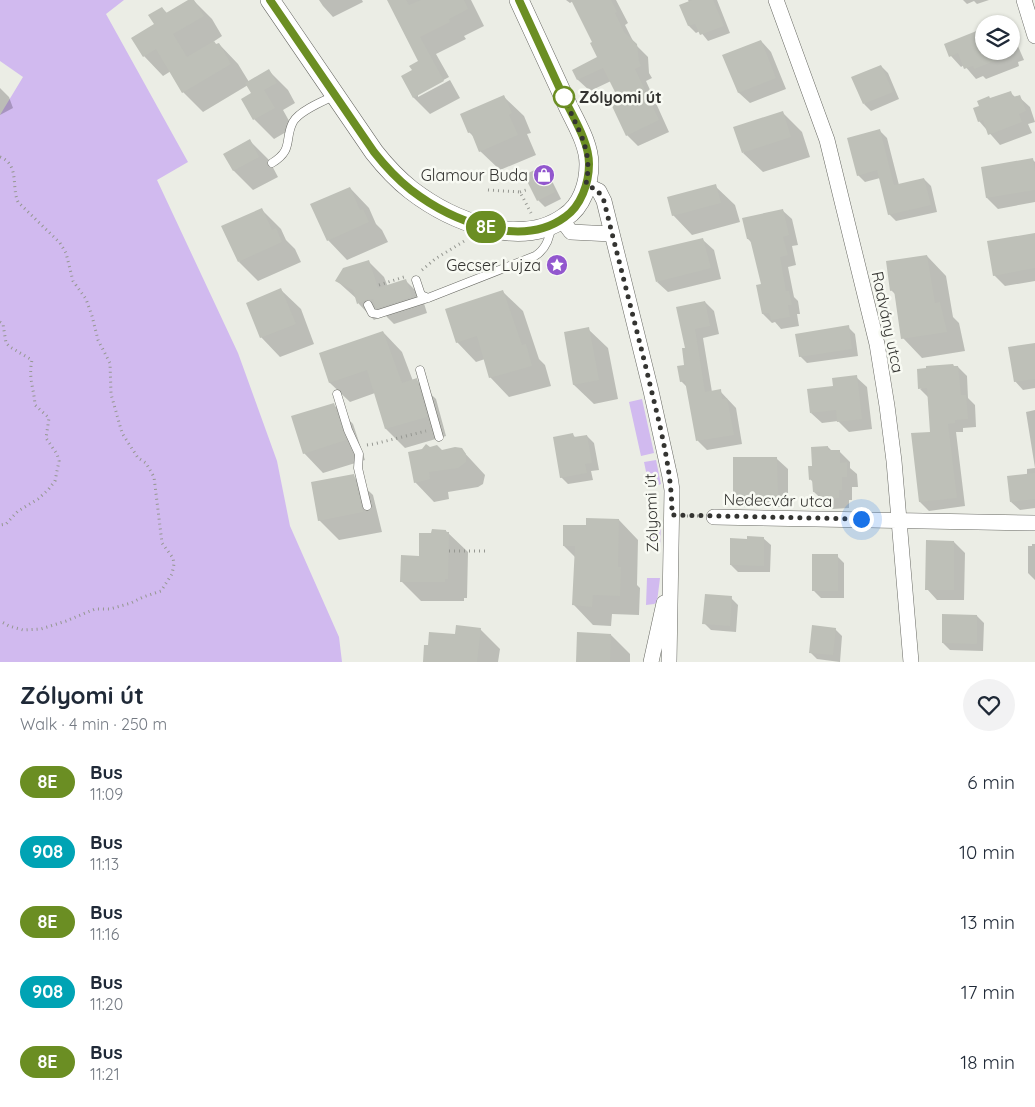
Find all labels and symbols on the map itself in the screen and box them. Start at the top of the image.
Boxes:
marker: Zólyomi út [553,86,575,108]
place label: Zólyomi út [579,87,662,107]
shop icon: Glamour Buda [532,163,556,187]
place label: Glamour Buda [421,165,528,185]
line badge: 8E [464,211,508,243]
place icon: Gecser Lujza [545,253,569,277]
place label: Gecser Lujza [446,255,541,275]
street label: Radvány utca [867,269,909,375]
street label: Zólyomi út [640,473,662,553]
street label: Nedecvár utca [723,489,833,511]
your location [849,507,874,532]

